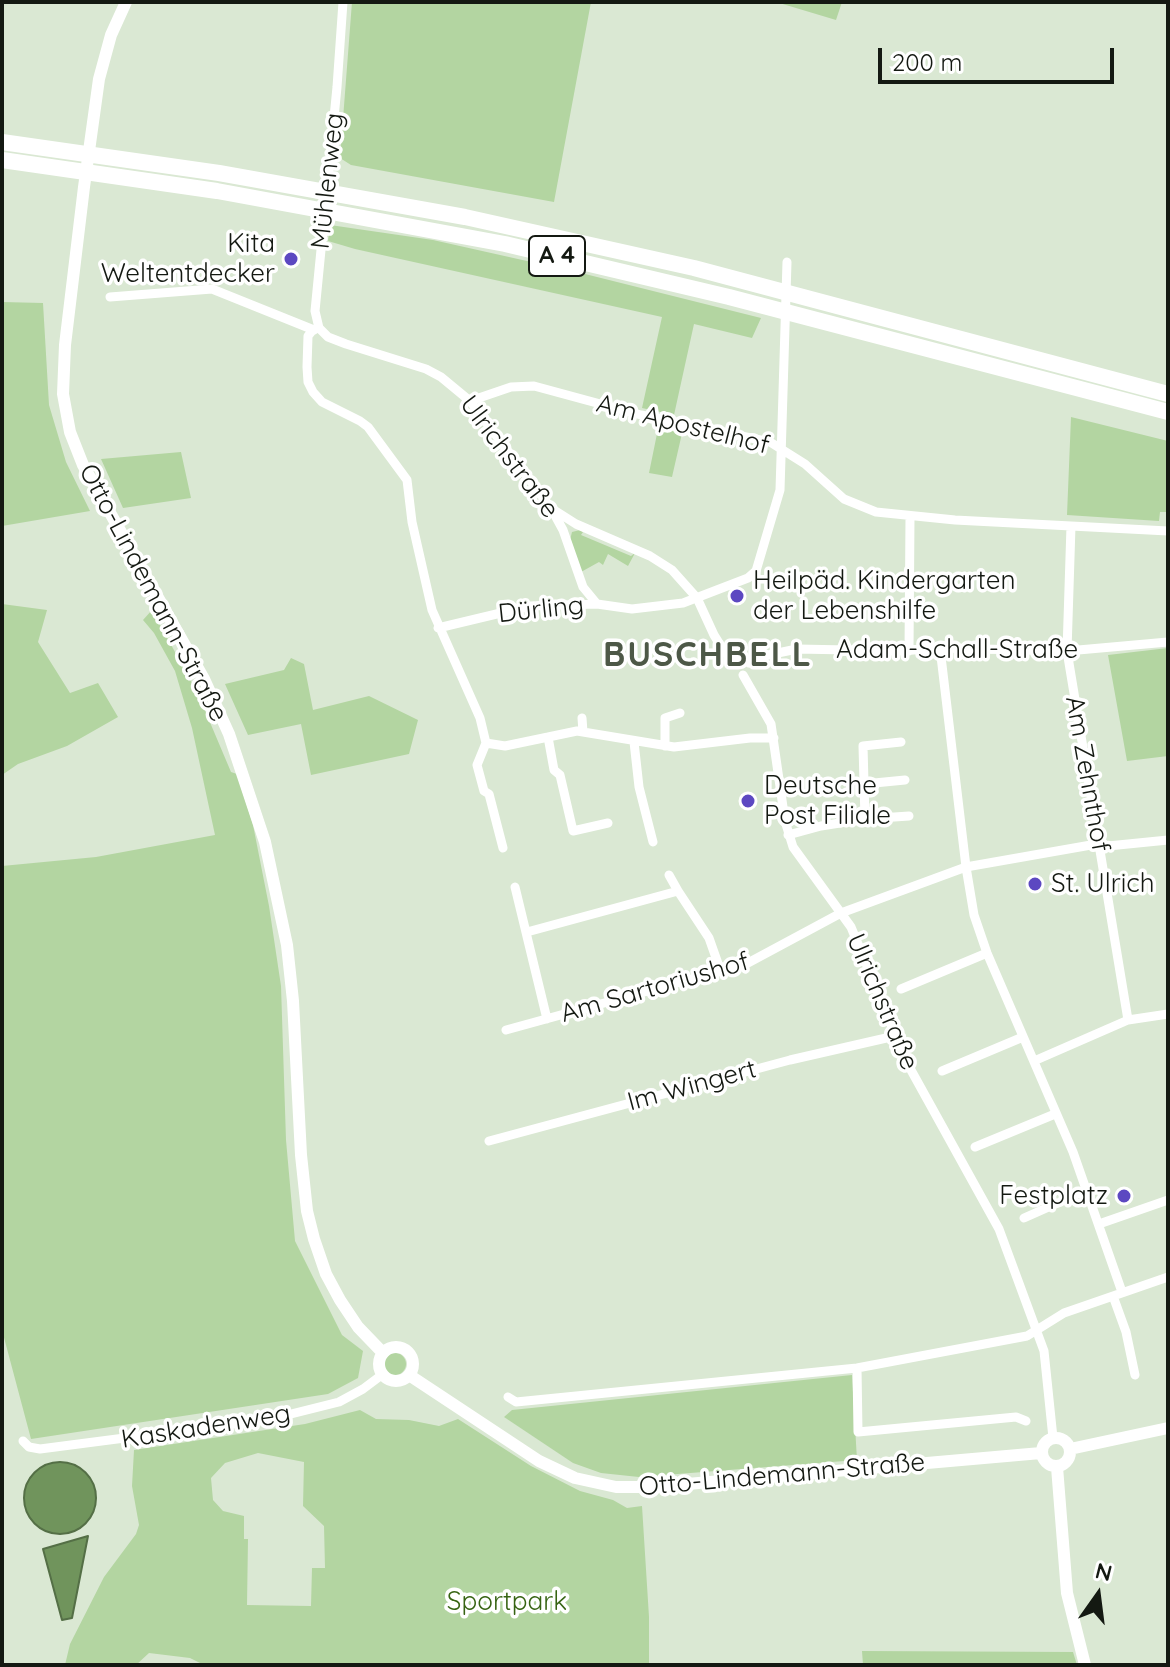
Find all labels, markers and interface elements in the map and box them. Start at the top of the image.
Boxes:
scale bar [882,32,1118,82]
text: 200 m [892,47,962,77]
street label: Mühlenweg [305,111,351,251]
place label: Kita Weltentdecker [101,228,275,290]
road number: A 4 [529,236,585,276]
marker: Kita Weltentdecker [282,250,300,268]
street label: Am Apostelhof [593,388,773,462]
street label: Ulrichstraße [453,390,565,524]
street label: Otto-Lindemann-Straße [72,459,234,727]
place label: Heilpäd. Kindergarten der Lebenshilfe [753,565,1015,626]
marker: Heilpäd. Kindergarten der Lebenshilfe [728,587,746,605]
street label: Dürling [496,590,586,630]
street label: Adam-Schall-Straße [836,634,1078,666]
district label: BUSCHBELL [603,636,813,676]
street label: Am Zehnthof [1058,694,1116,854]
place label: Deutsche Post Filiale [764,770,891,832]
marker: Deutsche Post Filiale [739,792,757,810]
place label: St. Ulrich [1051,868,1155,900]
marker: St. Ulrich [1026,875,1044,893]
street label: Ulrichstraße [839,929,925,1075]
street label: Am Sartoriushof [557,946,753,1030]
street label: Im Wingert [624,1054,760,1118]
place label: Festplatz [999,1180,1108,1212]
marker: Festplatz [1115,1187,1133,1205]
street label: Kaskadenweg [119,1398,293,1456]
street label: Otto-Lindemann-Straße [638,1447,926,1503]
north arrow [1058,1555,1138,1635]
text: N [1093,1556,1115,1587]
park label: Sportpark [447,1586,567,1618]

